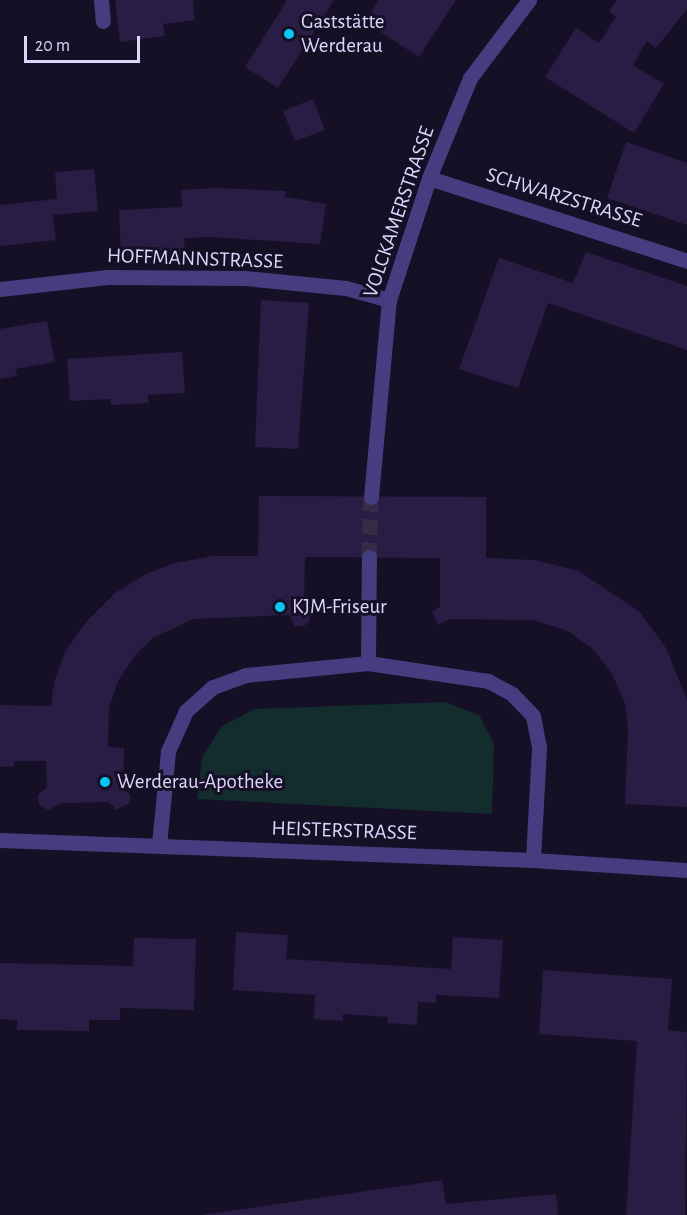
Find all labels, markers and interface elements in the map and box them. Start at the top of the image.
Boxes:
place label: Gaststätte Werderau [301,9,385,59]
scale bar [27,24,142,62]
marker: Gaststätte Werderau [282,27,296,41]
text: 20 m [35,37,70,55]
street label: VOLCKAMERSTRASSE [358,123,440,301]
street label: SCHWARZSTRASSE [483,162,645,234]
street label: HOFFMANNSTRASSE [106,243,284,275]
place label: KJM-Friseur [292,594,387,620]
marker: KJM-Friseur [273,600,287,614]
place label: Werderau-Apotheke [117,769,283,795]
marker: Werderau-Apotheke [98,775,112,789]
street label: HEISTERSTRASSE [271,816,417,846]

